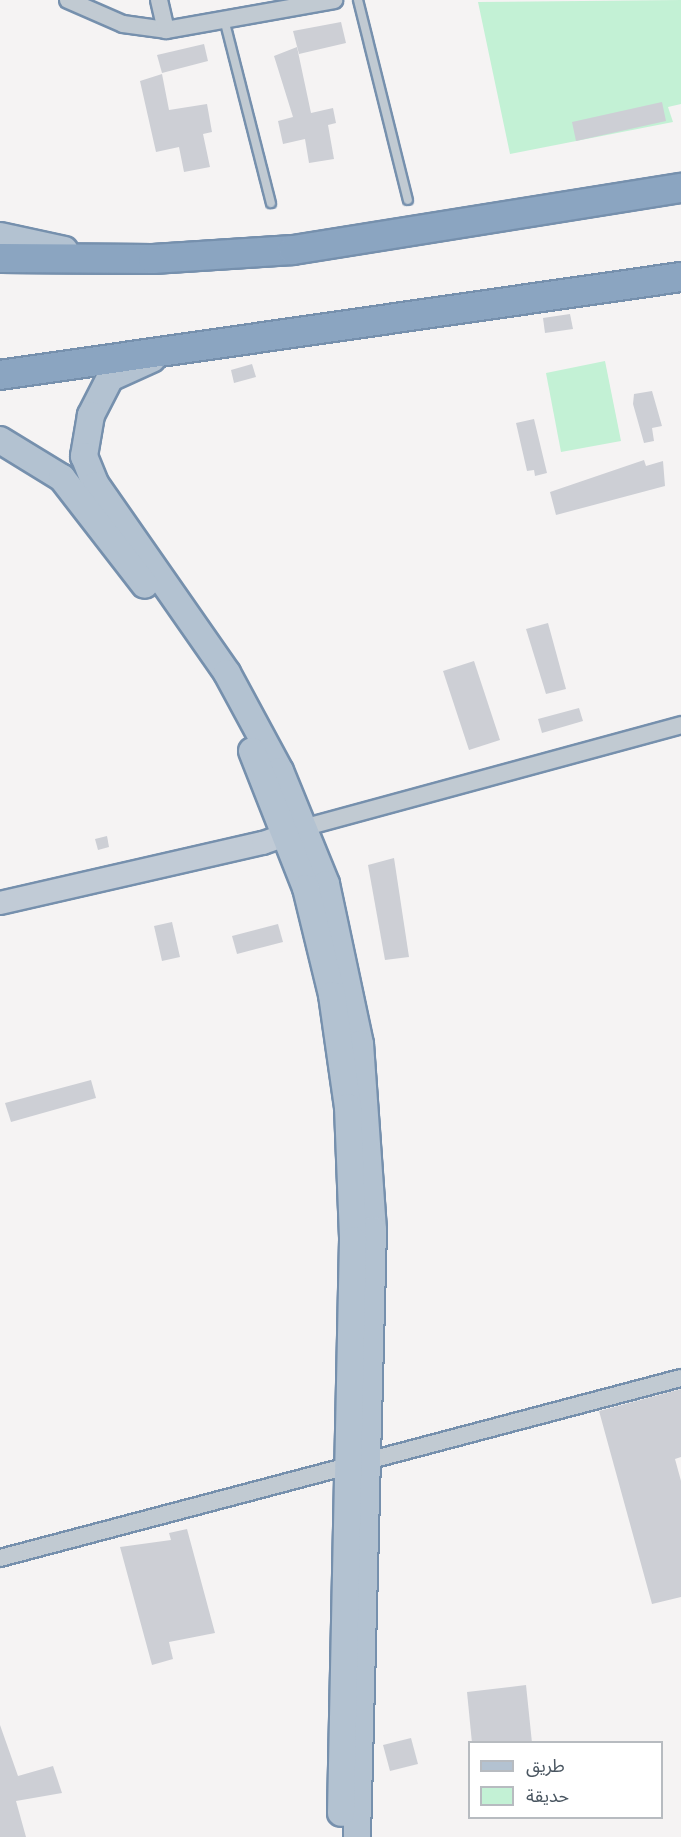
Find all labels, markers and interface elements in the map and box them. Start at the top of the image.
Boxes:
legend [468,1741,663,1819]
text: طريق [526,1755,565,1777]
text: حديقة [526,1785,569,1807]

